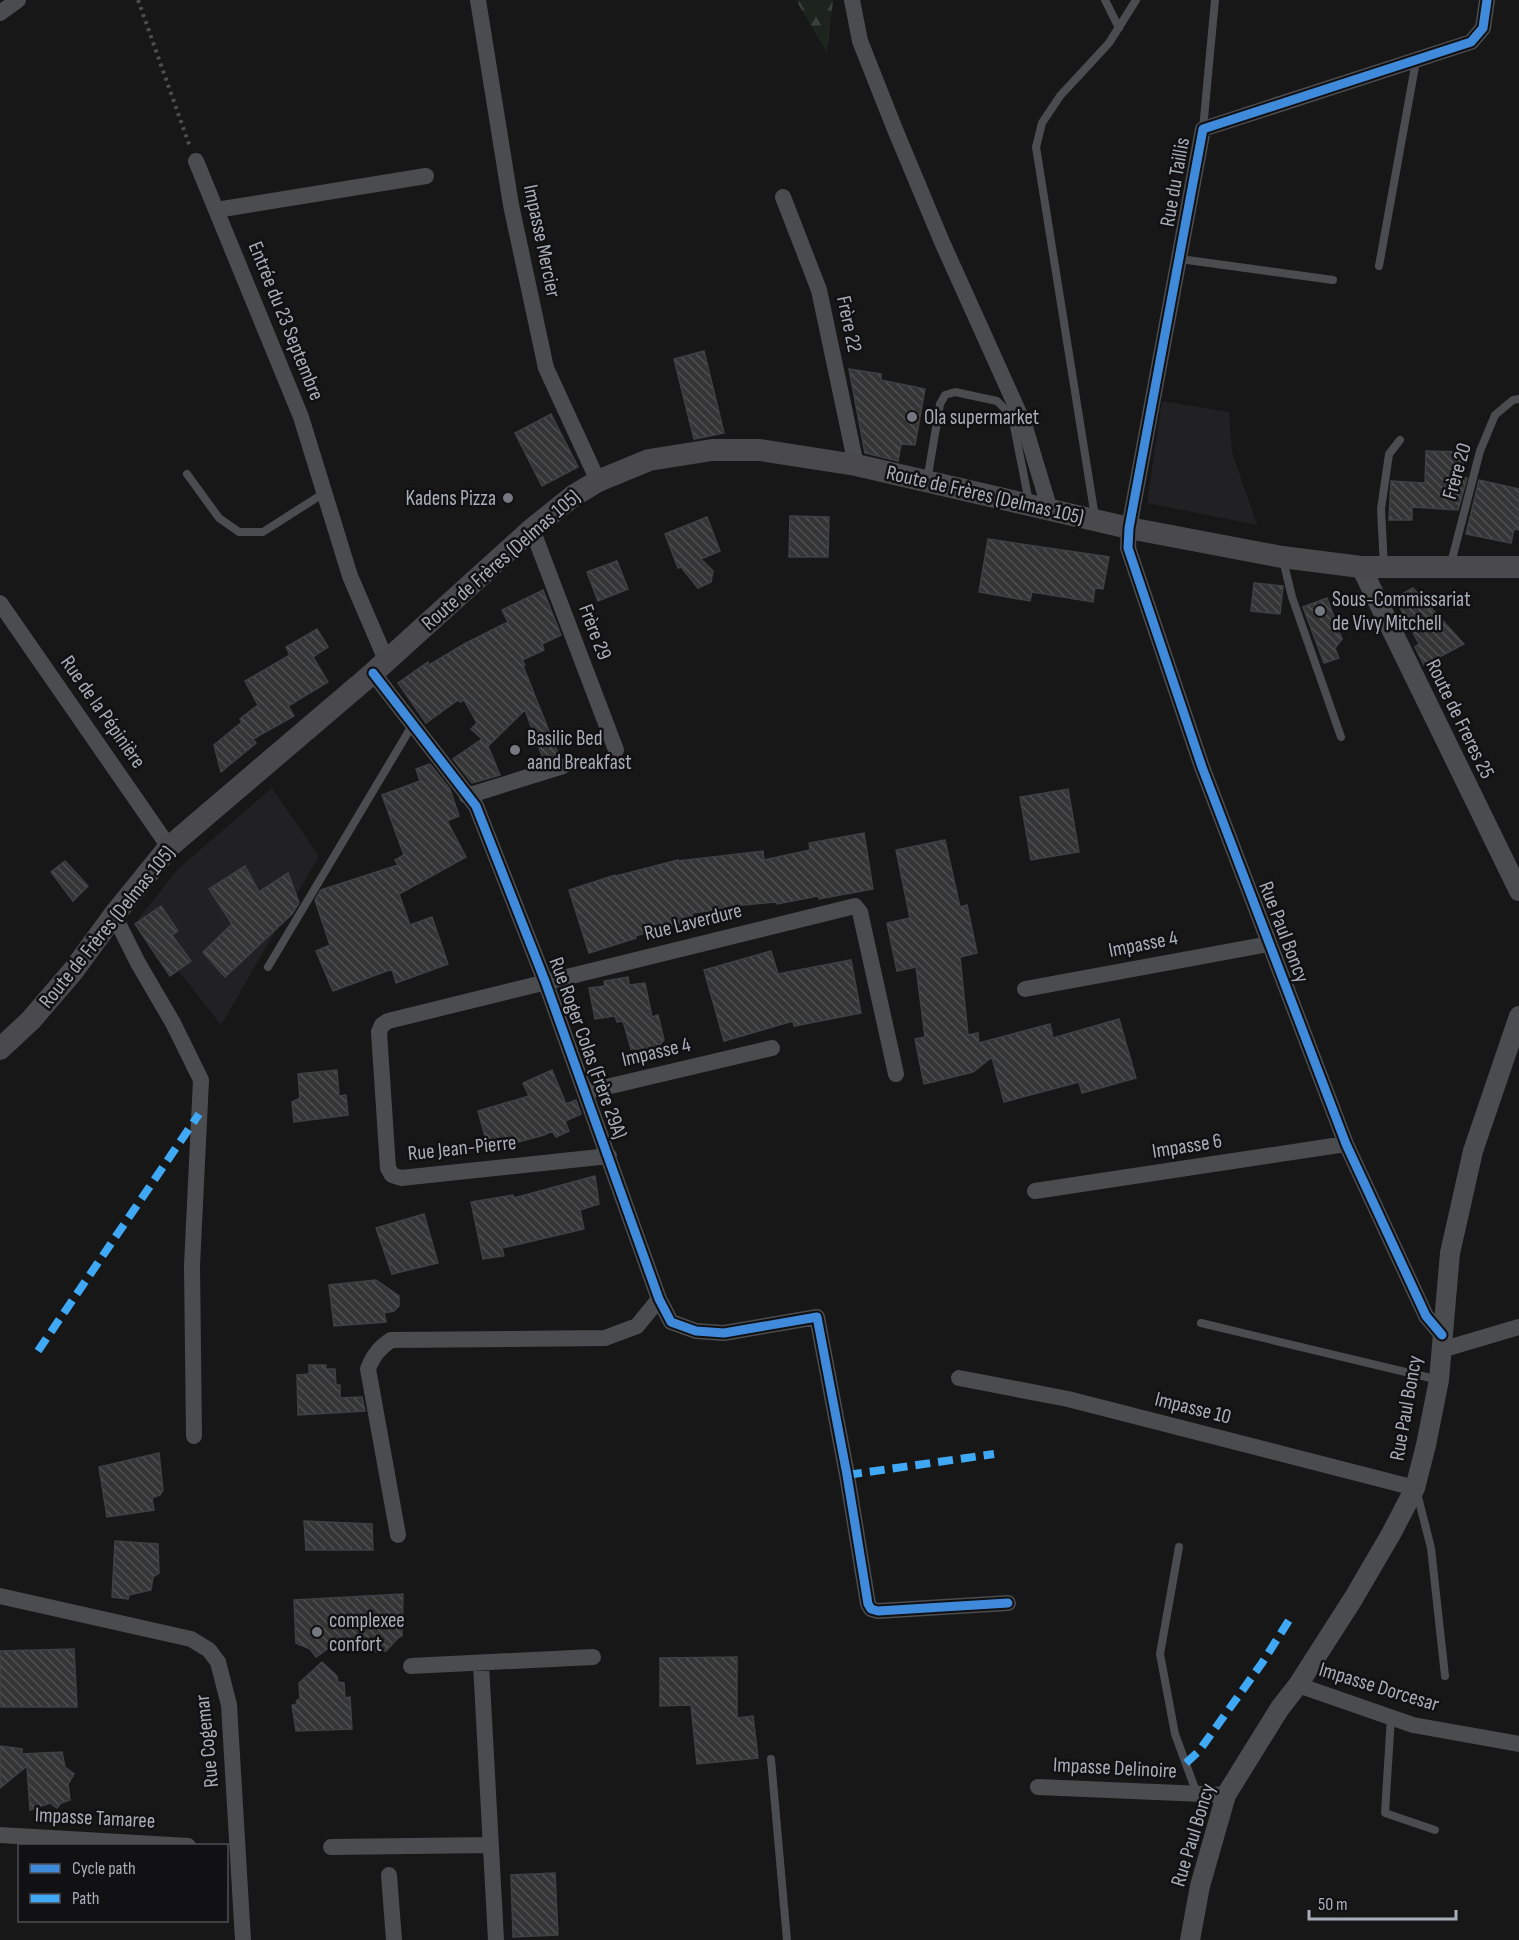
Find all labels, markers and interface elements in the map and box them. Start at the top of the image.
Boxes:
street label: Rue du Taillis [1155,136,1195,228]
street label: Impasse Mercier [518,182,566,300]
street label: Entrée du 23 Septembre [243,238,329,404]
street label: Frère 22 [831,294,867,354]
place label: Ola supermarket [924,405,1039,430]
marker: Ola supermarket [905,410,919,424]
street label: Frère 20 [1437,440,1477,502]
street label: Route de Frères (Delmas 105) [884,460,1086,530]
street label: Route de Frères (Delmas 105) [417,484,585,636]
place label: Kadens Pizza [406,486,496,511]
marker: Kadens Pizza [501,491,515,505]
place label: Sous-Commissariat de Vivy Mitchell [1332,587,1471,636]
street label: Frère 29 [573,601,617,663]
marker: Sous-Commissariat de Vivy Mitchell [1313,604,1327,618]
street label: Rue de la Pépinière [55,651,151,773]
street label: Route de Freres 25 [1420,655,1500,783]
place label: Basilic Bed aand Breakfast [527,726,632,775]
marker: Basilic Bed aand Breakfast [508,743,522,757]
street label: Route de Frères (Delmas 105) [34,841,180,1013]
street label: Rue Paul Boncy [1253,878,1315,986]
street label: Rue Laverdure [642,898,744,946]
street label: Impasse 4 [1106,925,1180,963]
street label: Rue Roger Colas (Frère 29A) [543,954,633,1142]
street label: Impasse 4 [619,1032,693,1072]
street label: Impasse 6 [1150,1128,1224,1164]
street label: Rue Jean-Pierre [406,1130,518,1166]
street label: Rue Paul Boncy [1384,1353,1428,1463]
street label: Impasse 10 [1152,1386,1234,1430]
place label: complexee confort [329,1608,405,1657]
marker: complexee confort [310,1625,324,1639]
street label: Impasse Dorcesar [1316,1657,1442,1717]
street label: Rue Cogemar [190,1693,224,1789]
street label: Impasse Delinoire [1052,1752,1178,1784]
street label: Rue Paul Boncy [1165,1780,1221,1890]
street label: Impasse Tamaree [34,1802,156,1834]
legend [18,1844,228,1922]
text: Cycle path [72,1858,136,1879]
scale bar [1309,1883,1456,1921]
text: Path [72,1888,100,1909]
text: 50 m [1318,1894,1348,1915]

